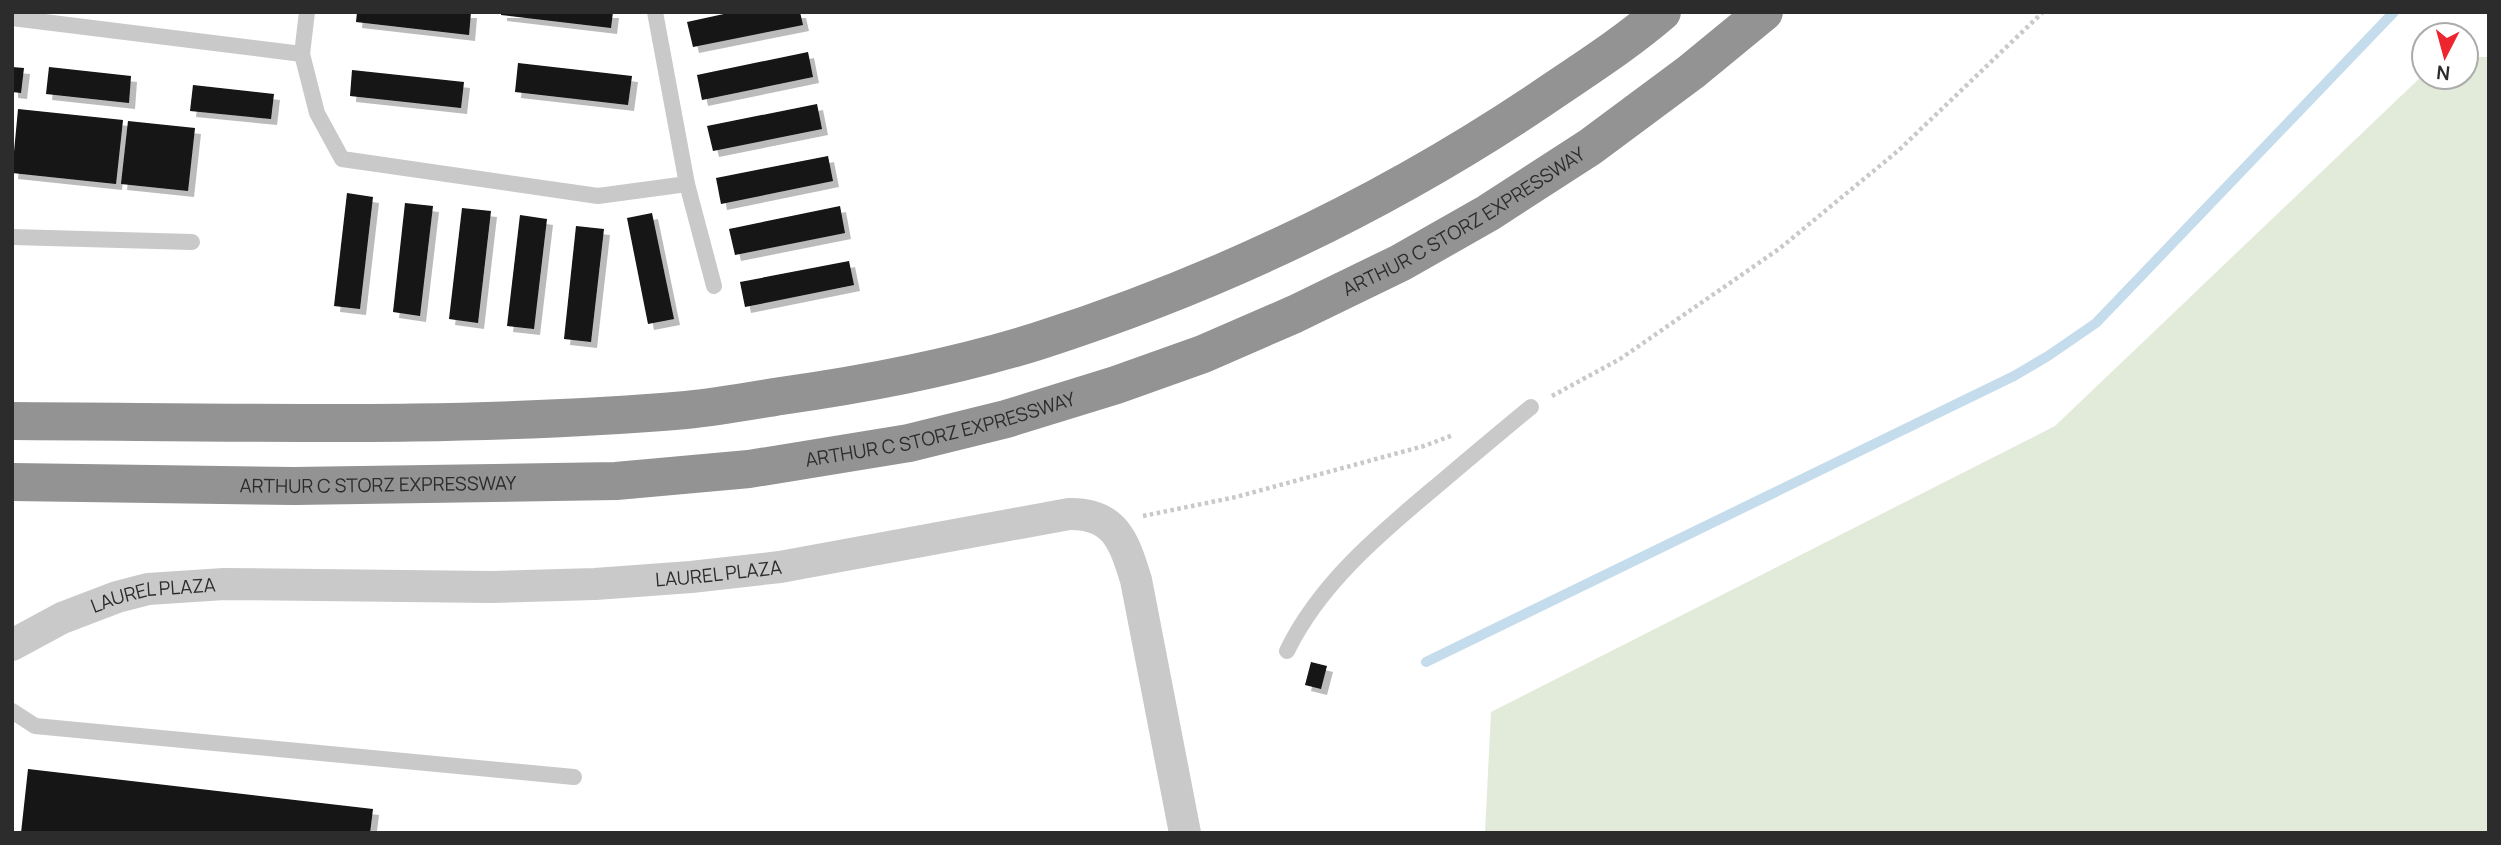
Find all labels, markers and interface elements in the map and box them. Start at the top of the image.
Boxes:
north arrow [2410,21,2480,91]
text: N [2435,59,2451,87]
street label: ARTHUR C STORZ EXPRESSWAY [1338,140,1590,302]
street label: ARTHUR C STORZ EXPRESSWAY [803,385,1079,473]
street label: ARTHUR C STORZ EXPRESSWAY [239,470,517,499]
street label: LAUREL PLAZA [654,554,783,593]
street label: LAUREL PLAZA [87,572,217,619]

